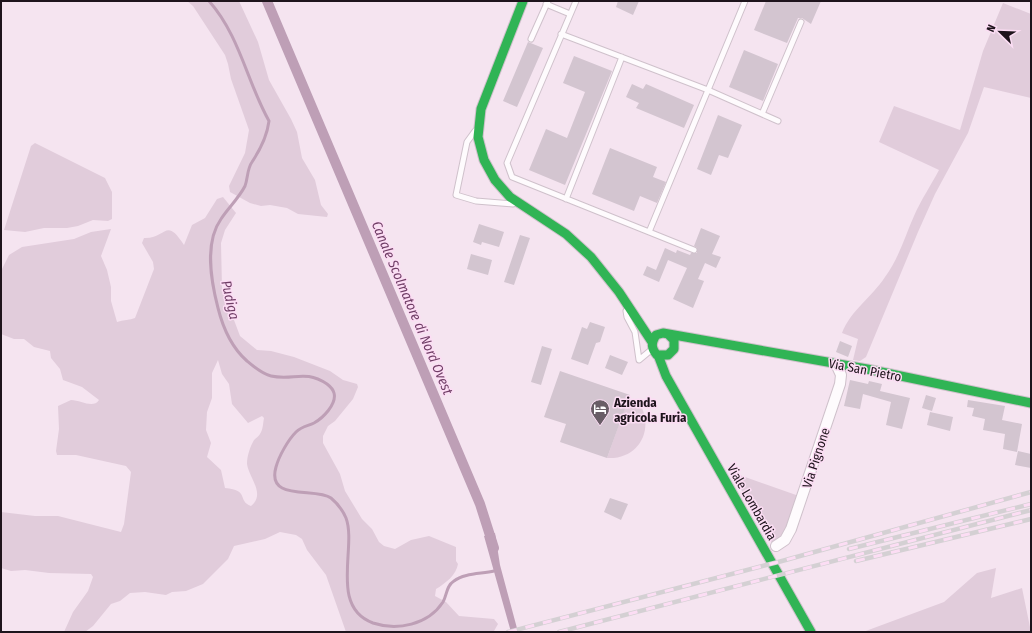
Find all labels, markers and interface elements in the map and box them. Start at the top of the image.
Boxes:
north arrow [980,12,1020,52]
text: N [984,23,999,34]
water label: Canale Scolmatore di Nord Ovest [368,219,456,398]
water label: Pudiga [217,279,243,321]
street label: Via San Pietro [827,356,903,384]
place label: Azienda agricola Furia [613,395,687,425]
hotel icon: Azienda agricola Furia [589,398,611,426]
street label: Via Pignone [799,426,833,490]
street label: Viale Lombardia [724,461,780,543]

